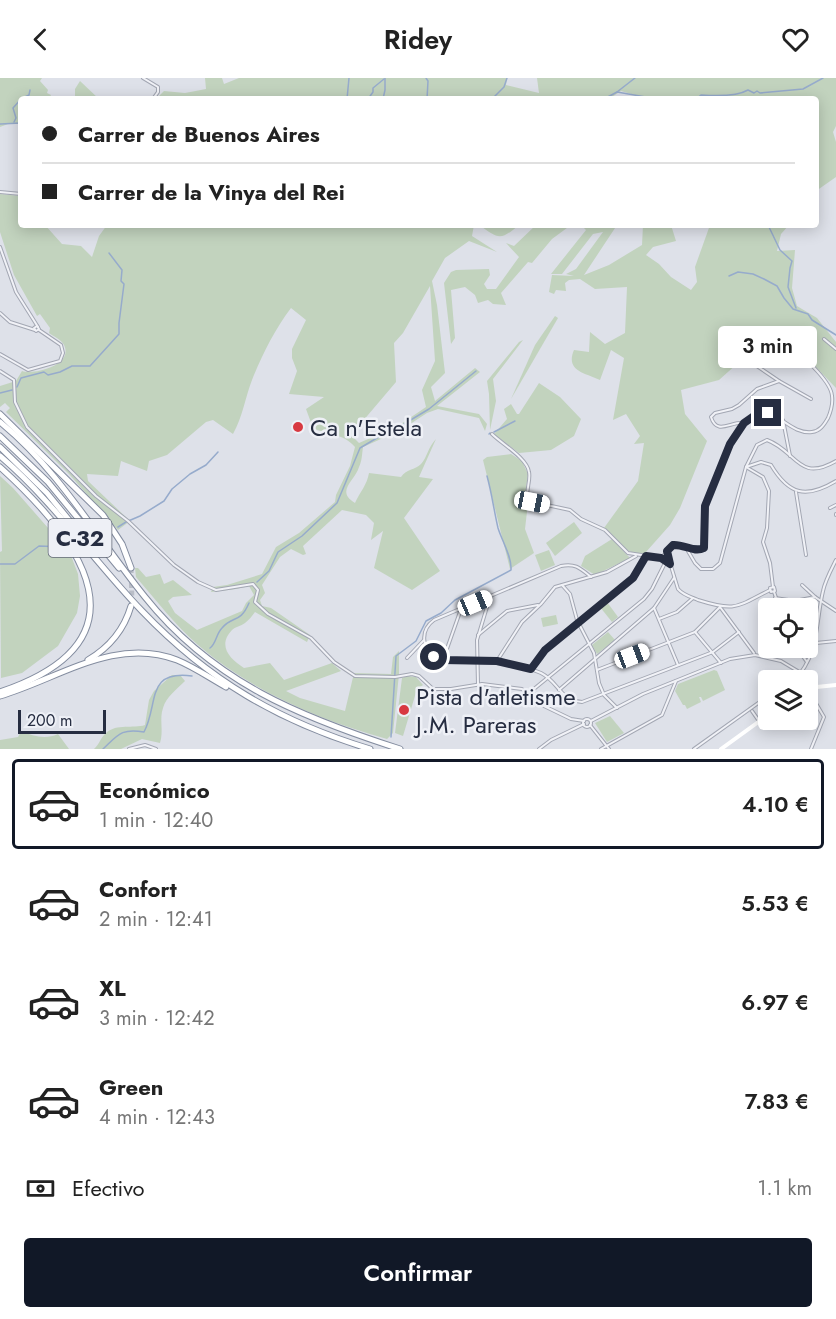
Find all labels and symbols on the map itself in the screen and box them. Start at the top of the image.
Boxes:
callout: 3 min [718,326,818,368]
route end [754,399,781,426]
place label: Ca n'Estela [310,410,422,445]
marker: Ca n'Estela [291,420,305,434]
car [513,490,551,514]
road number: C-32 [48,519,112,557]
car [455,588,495,618]
car [612,641,652,671]
route start [420,643,447,670]
place label: Pista d'atletisme J.M. Pareras [413,679,576,742]
marker: Pista d'atletisme J.M. Pareras [397,703,411,717]
scale bar [18,707,106,734]

